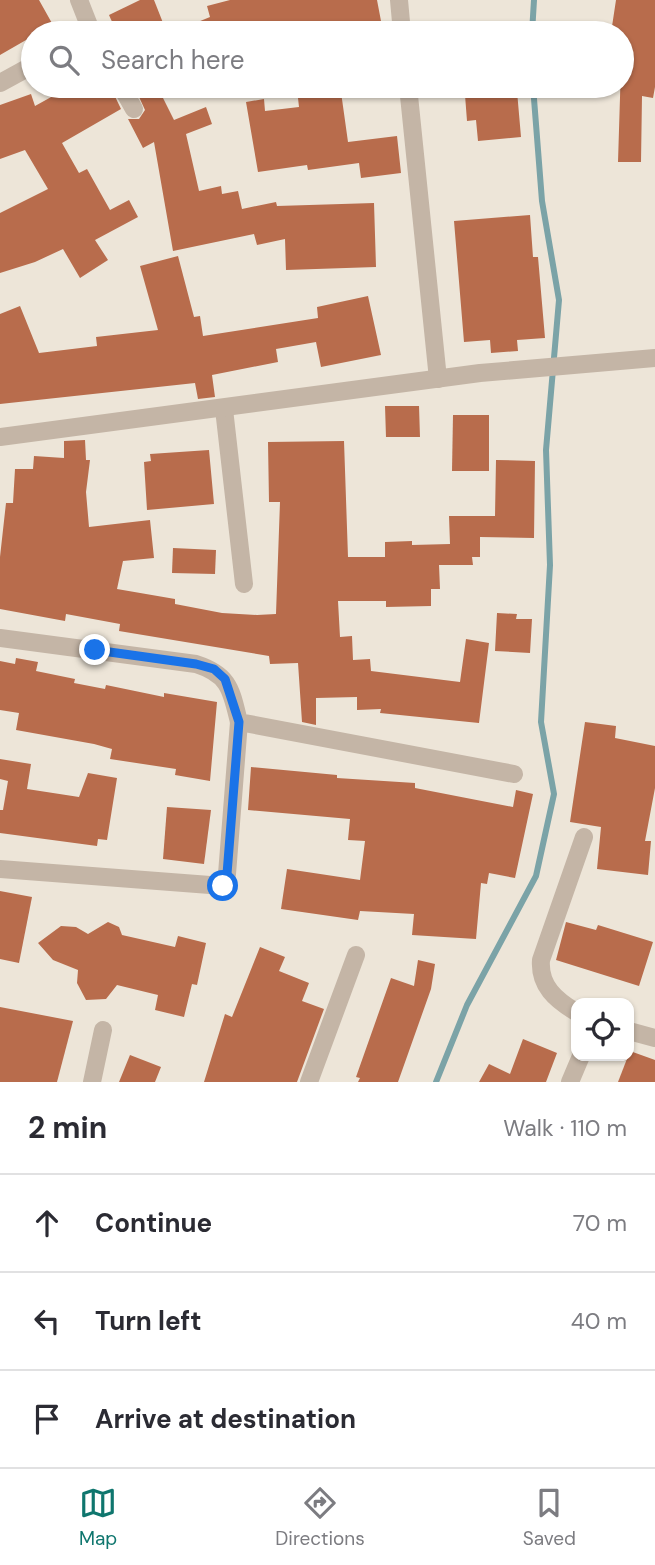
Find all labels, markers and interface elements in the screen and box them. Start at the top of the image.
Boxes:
search box [21,21,634,98]
icon: search [45,41,83,79]
text: Search here [101,43,244,77]
route end [79,634,110,665]
route start [207,870,238,901]
map controls [571,998,634,1061]
button: locate [571,998,634,1061]
text: 2 min [28,1108,107,1147]
text: Walk · 110 m [503,1113,627,1143]
icon: ahead [28,1204,66,1242]
text: Continue [95,1206,212,1240]
text: 70 m [573,1208,627,1238]
icon: left [28,1302,66,1340]
text: Turn left [95,1304,202,1338]
text: 40 m [571,1306,627,1336]
icon: arrive [28,1400,66,1438]
text: Arrive at destination [95,1402,356,1436]
tab: Map [79,1484,117,1551]
tab: Directions [275,1484,365,1551]
tab: Saved [523,1484,576,1551]

